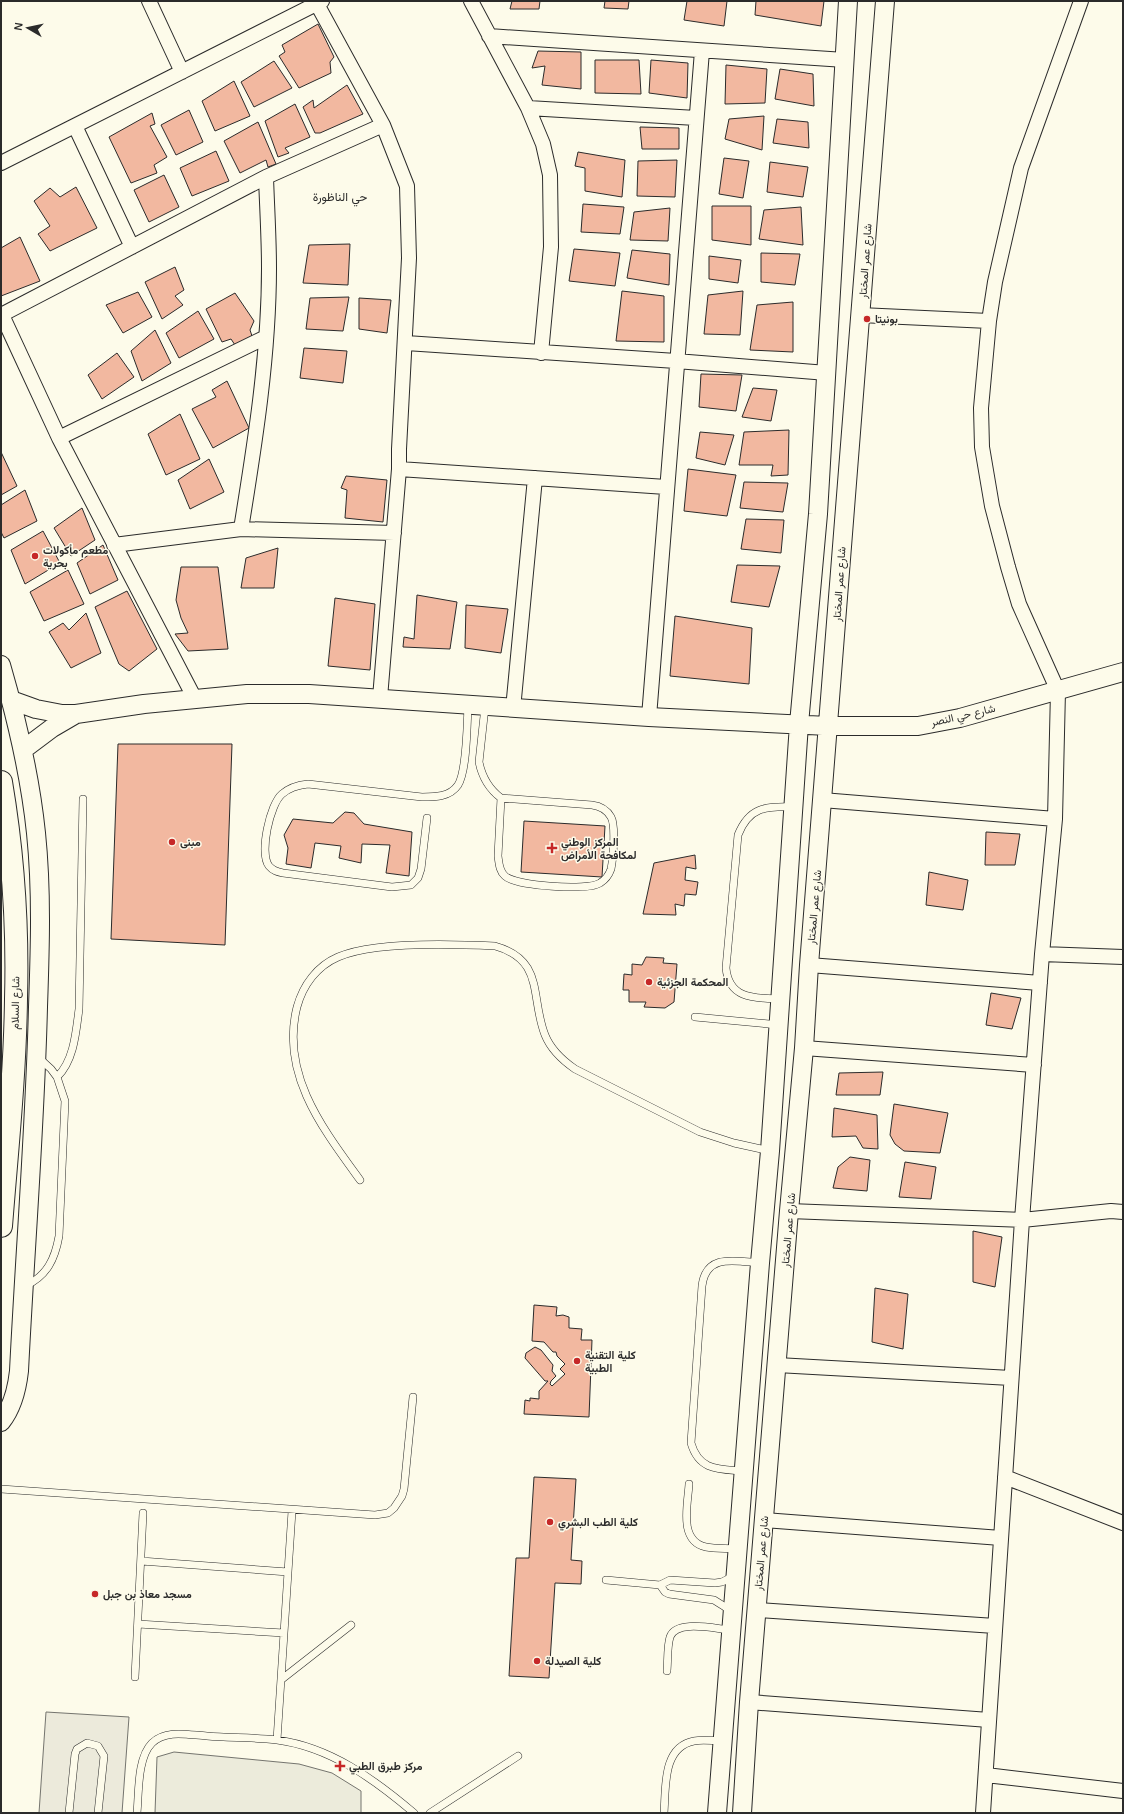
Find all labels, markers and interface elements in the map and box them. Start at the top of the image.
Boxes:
north arrow [8,8,48,48]
text: N [12,22,25,31]
district label: حي الناظورة [313,190,367,207]
street label: شارع عمر المختار [856,223,876,300]
place label: بونيتا [875,313,898,326]
marker: بونيتا [862,314,872,324]
place label: مطعم مأكولات بحرية [43,544,108,570]
street label: شارع عمر المختار [830,546,850,623]
marker: مطعم مأكولات بحرية [30,551,40,561]
street label: شارع حي النصر [929,702,998,732]
place label: مبنى [180,836,201,849]
place label: المركز الوطني لمكافحة الأمراض [561,836,637,862]
marker: مبنى [167,837,177,847]
marker: المركز الوطني لمكافحة الأمراض [546,842,558,854]
street label: شارع عمر المختار [805,869,825,946]
street label: شارع السلام [9,976,23,1030]
place label: المحكمة الجزئية [657,976,729,989]
marker: المحكمة الجزئية [644,977,654,987]
street label: شارع عمر المختار [779,1192,799,1269]
place label: كلية التقنية الطبية [585,1349,636,1375]
marker: كلية التقنية الطبية [572,1356,582,1366]
street label: شارع عمر المختار [752,1515,772,1592]
place label: كلية الطب البشري [558,1516,638,1531]
marker: كلية الطب البشري [545,1517,555,1527]
place label: مسجد معاذ بن جبل [103,1588,192,1601]
marker: مسجد معاذ بن جبل [90,1589,100,1599]
place label: كلية الصيدلة [545,1655,601,1668]
marker: كلية الصيدلة [532,1656,542,1666]
marker: مركز طبرق الطبي [334,1760,346,1772]
place label: مركز طبرق الطبي [349,1760,422,1775]

